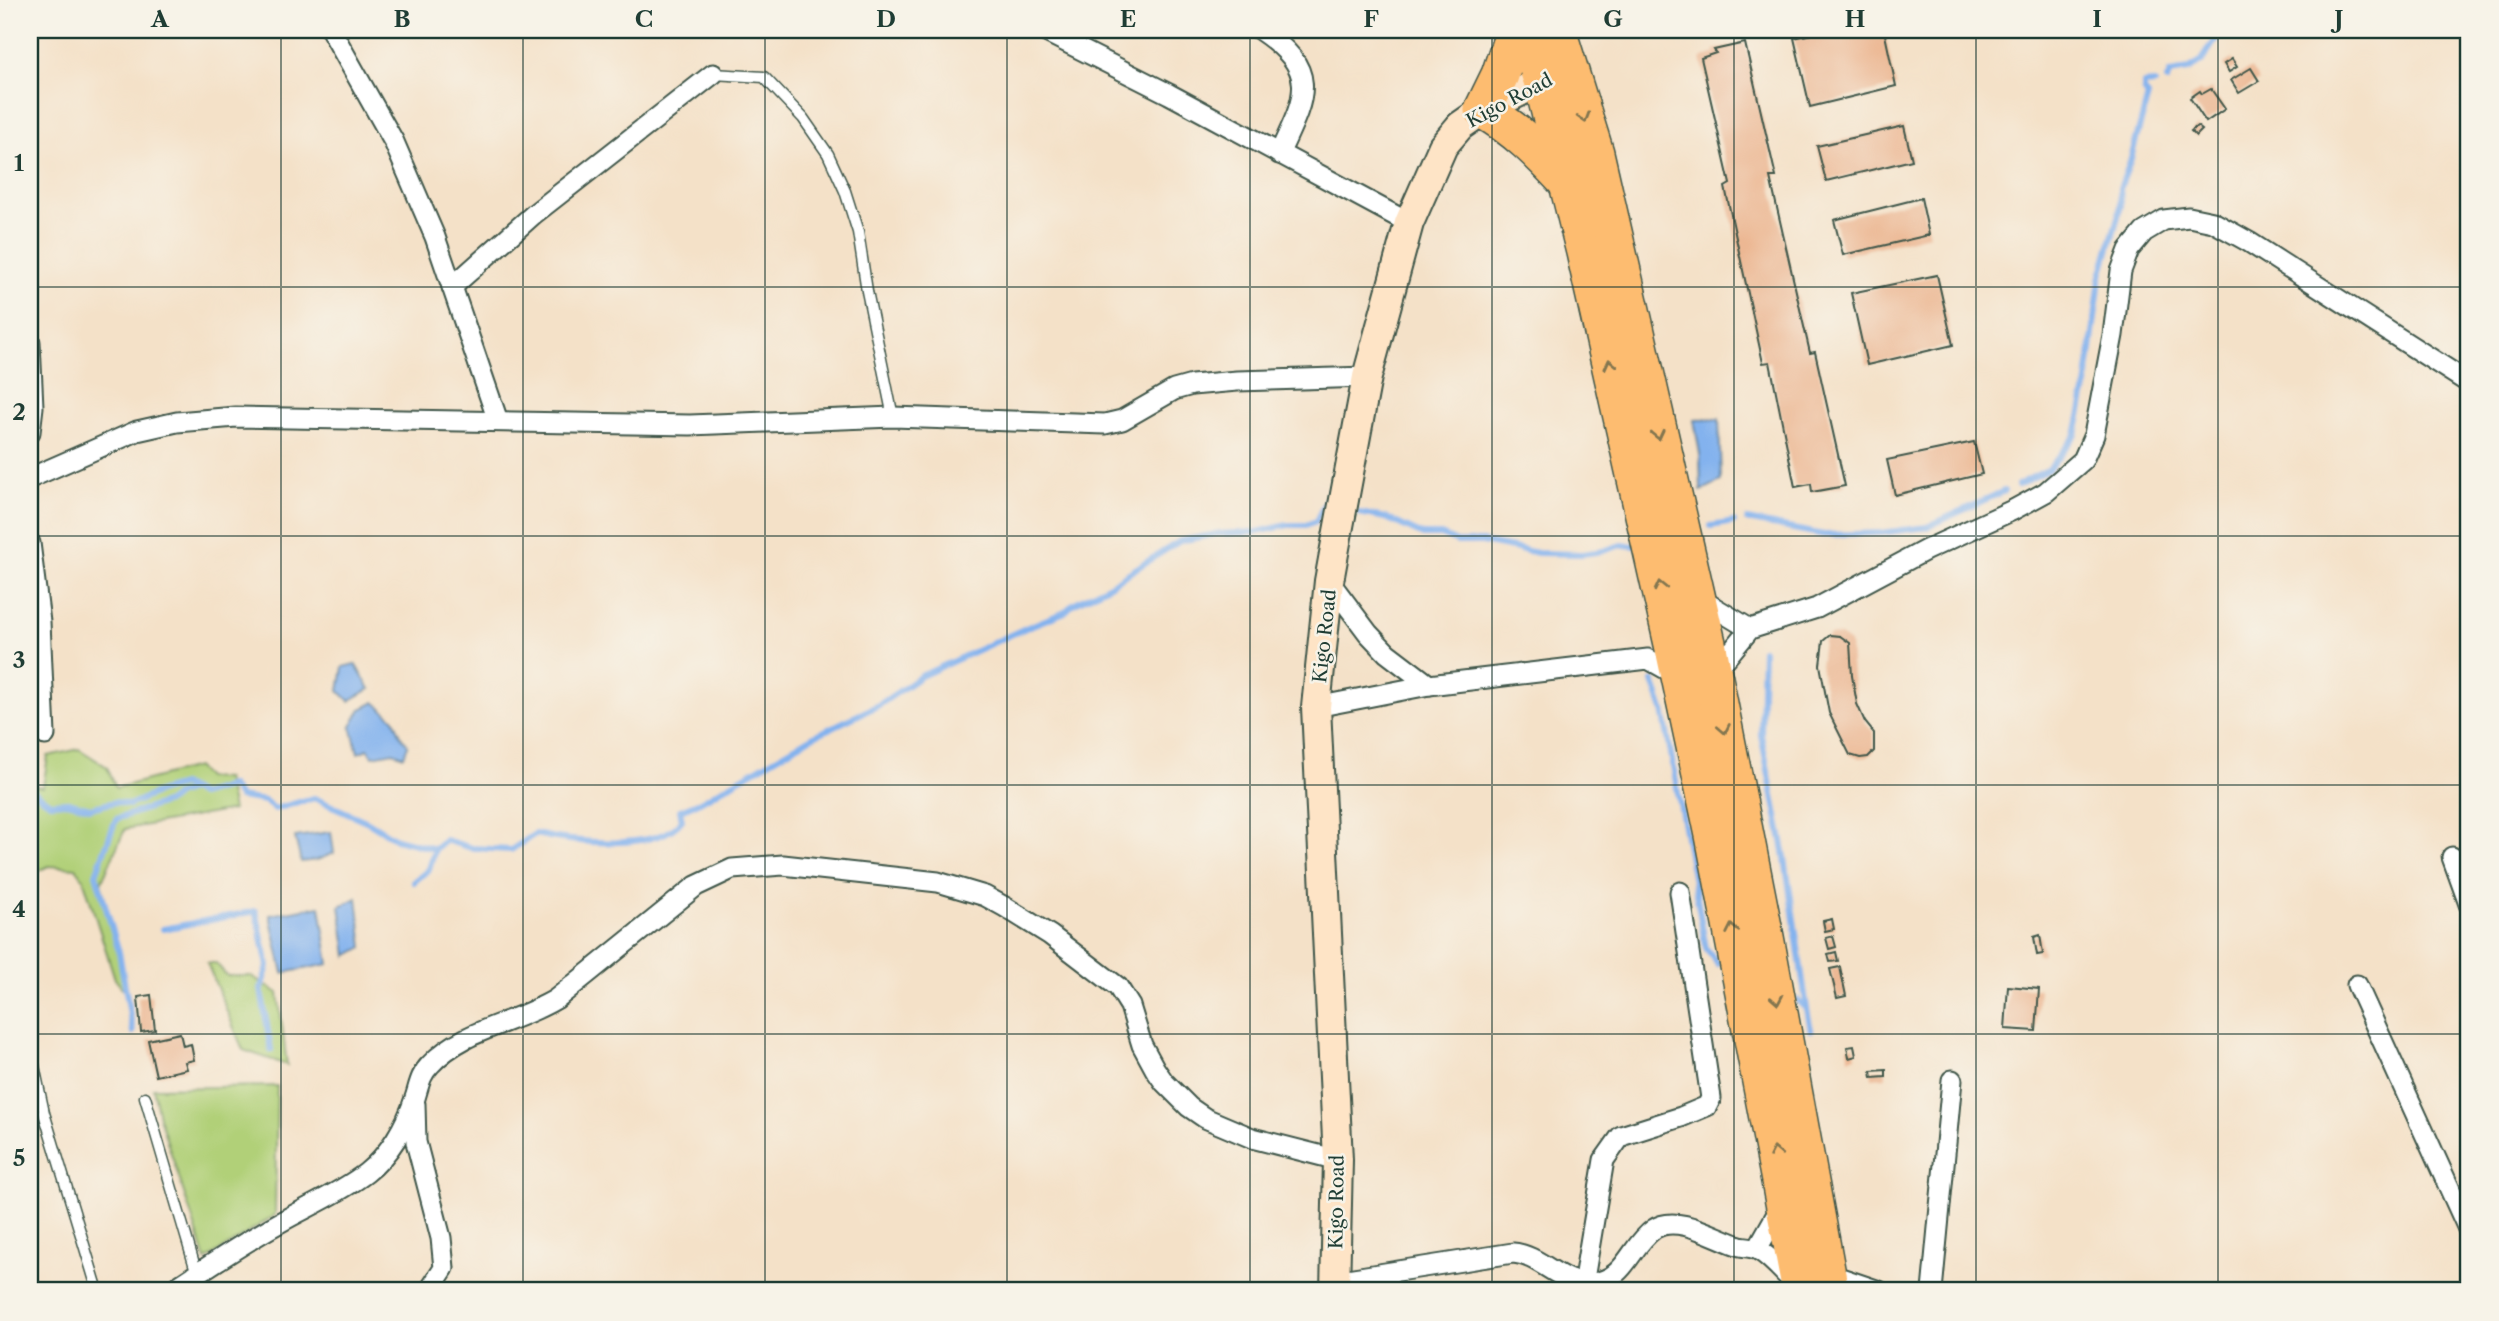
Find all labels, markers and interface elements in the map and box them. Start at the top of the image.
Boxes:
text: A [150,5,170,33]
text: B [393,5,411,33]
text: C [635,5,653,33]
text: D [876,5,896,33]
text: E [1120,5,1136,33]
text: F [1363,5,1379,33]
text: G [1603,5,1623,33]
text: H [1845,5,1866,33]
text: I [2092,5,2102,33]
text: J [2330,5,2344,33]
street label: Kigo Road [1462,68,1557,133]
one-way arrow [1576,112,1591,124]
text: 1 [14,149,25,177]
one-way arrow [1604,358,1619,370]
text: 2 [12,398,26,426]
one-way arrow [1650,429,1664,441]
one-way arrow [1654,580,1669,592]
street label: Kigo Road [1308,588,1341,684]
text: 3 [13,646,26,674]
one-way arrow [1716,723,1731,735]
text: 4 [12,895,26,923]
one-way arrow [1725,923,1740,935]
one-way arrow [1769,995,1784,1006]
text: 5 [13,1144,25,1172]
one-way arrow [1768,1146,1783,1158]
street label: Kigo Road [1324,1154,1349,1249]

